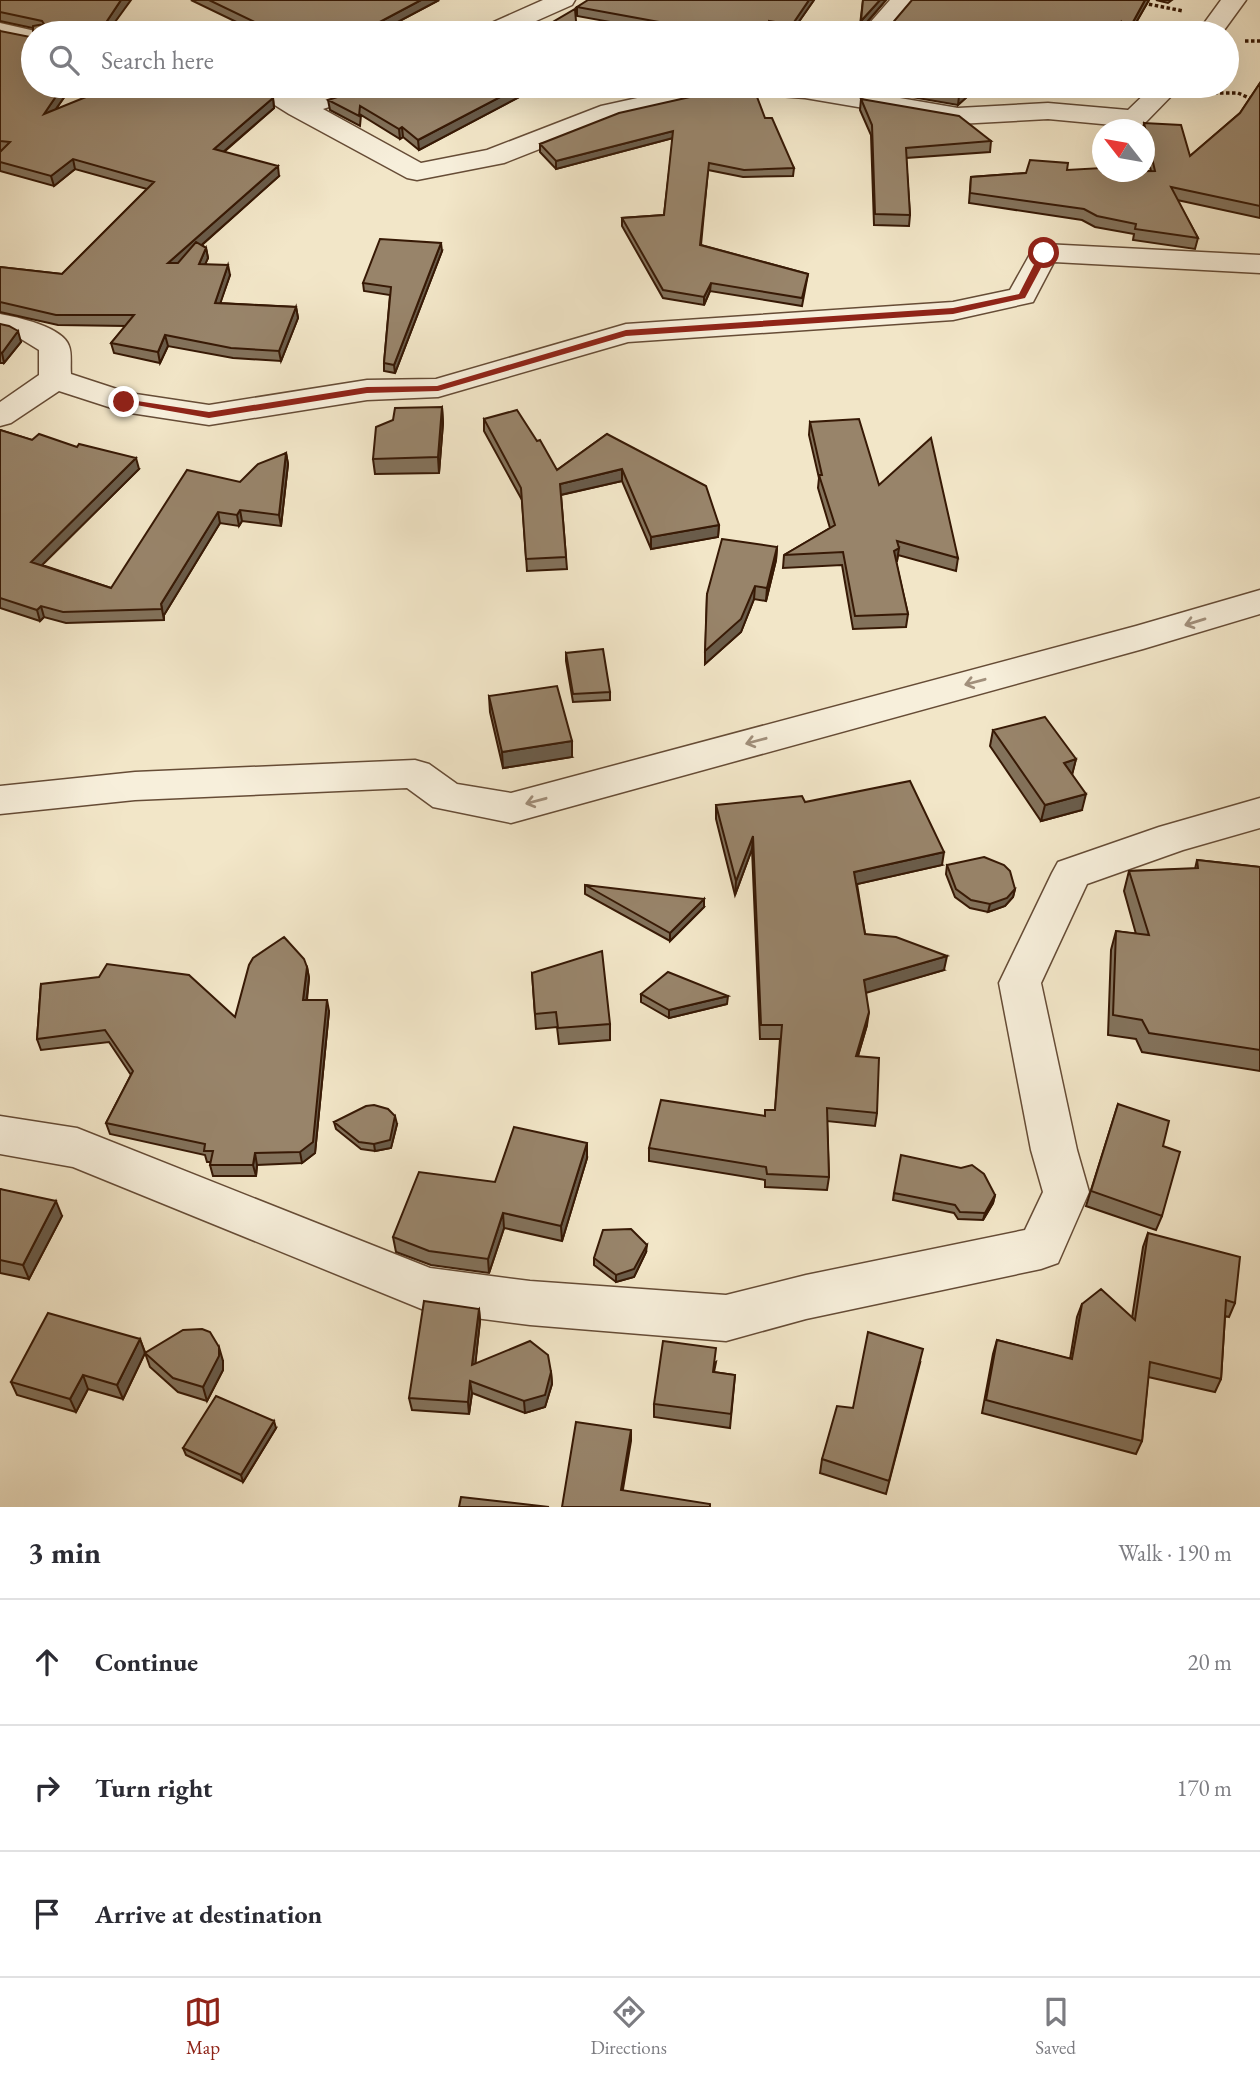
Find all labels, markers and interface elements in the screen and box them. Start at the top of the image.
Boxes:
search box [21,21,1239,98]
icon: search [45,41,83,79]
text: Search here [101,43,214,77]
north arrow [1092,119,1155,182]
route start [1028,237,1059,268]
route end [108,386,139,417]
one-way arrow [1184,616,1206,629]
one-way arrow [964,677,986,690]
one-way arrow [745,736,767,749]
one-way arrow [525,795,548,808]
text: 3 min [28,1533,101,1572]
text: Walk · 190 m [1118,1538,1232,1568]
icon: ahead [28,1643,66,1681]
text: Continue [95,1645,198,1679]
text: 20 m [1187,1647,1232,1677]
icon: right [28,1769,66,1807]
text: Turn right [95,1771,213,1805]
text: 170 m [1176,1773,1232,1803]
icon: arrive [28,1895,66,1933]
text: Arrive at destination [95,1897,322,1931]
tab: Map [184,1993,222,2060]
tab: Directions [590,1993,667,2060]
tab: Saved [1035,1993,1076,2060]

